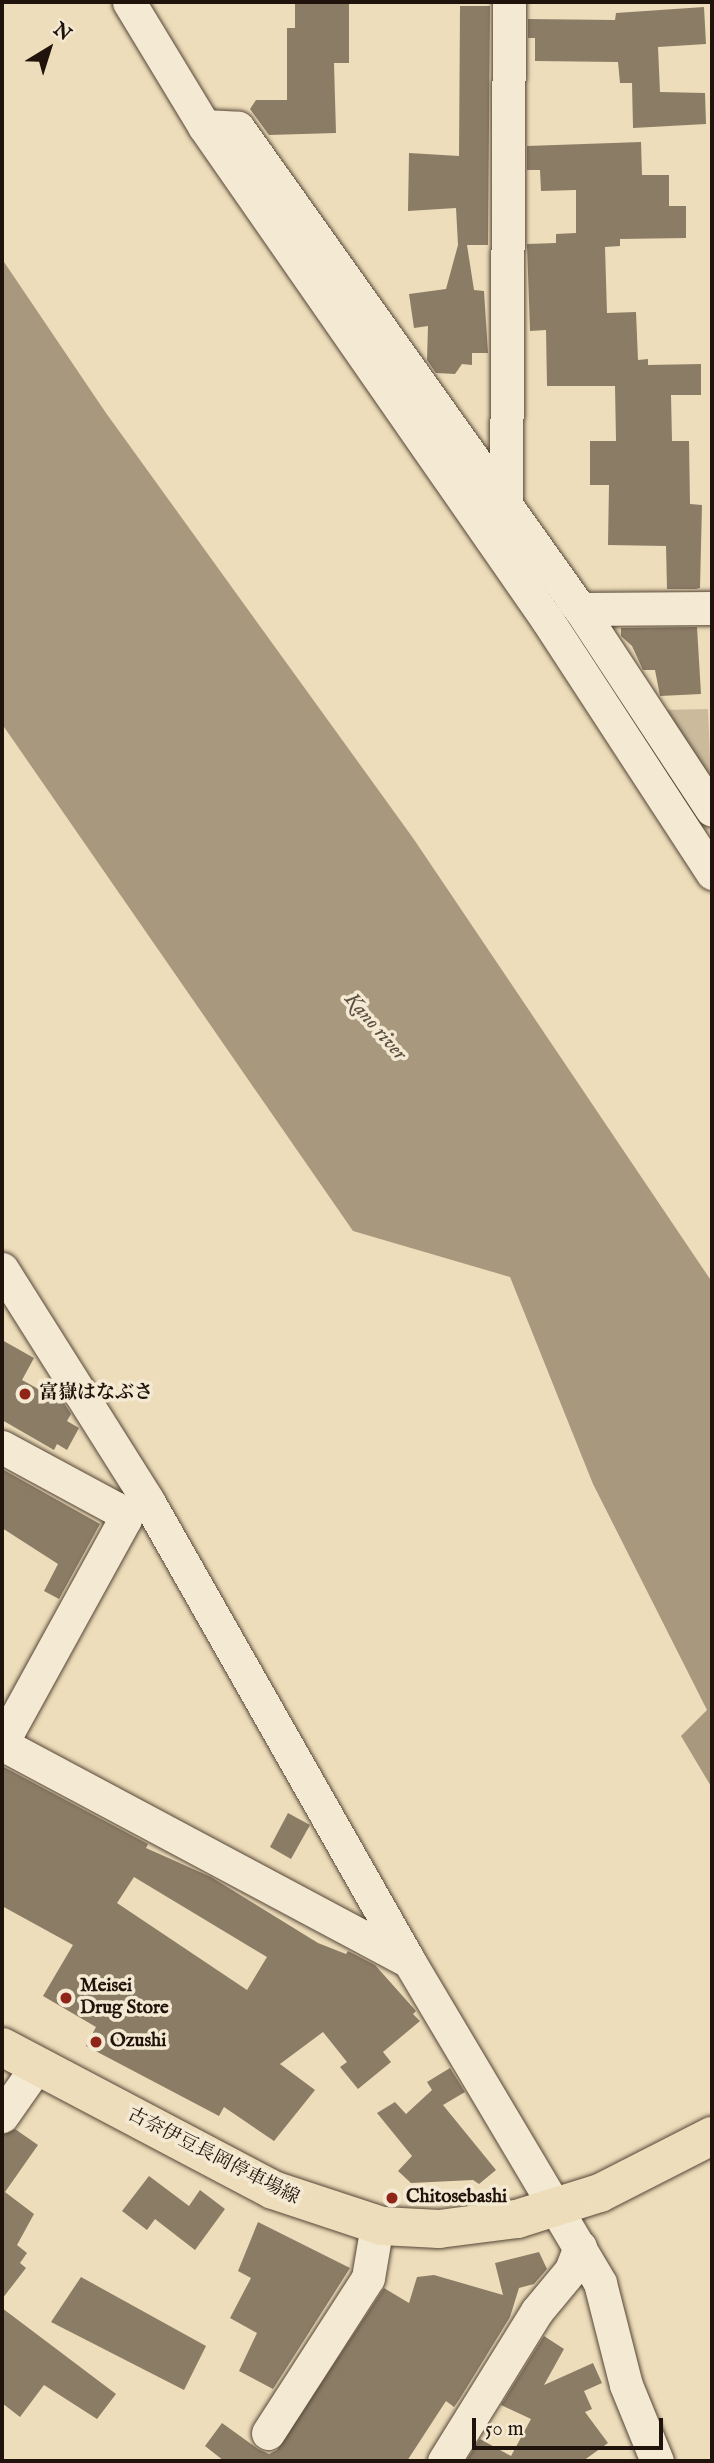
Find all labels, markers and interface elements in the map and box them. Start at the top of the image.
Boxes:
north arrow [14,14,84,84]
text: N [48,18,76,47]
water label: Kano river [339,988,411,1066]
place label: 富嶽はなぶさ [39,1383,153,1405]
marker: 富嶽はなぶさ [17,1386,33,1402]
place label: Meisei Drug Store [80,1976,169,2020]
marker: Meisei Drug Store [58,1990,74,2006]
place label: Ozushi [110,2031,166,2053]
marker: Ozushi [88,2034,104,2050]
street label: 古奈伊豆長岡停車場線 [123,2104,303,2210]
place label: Chitosebashi [406,2187,507,2209]
marker: Chitosebashi [384,2190,400,2206]
scale bar [476,2404,667,2448]
text: 50 m [485,2416,524,2443]

